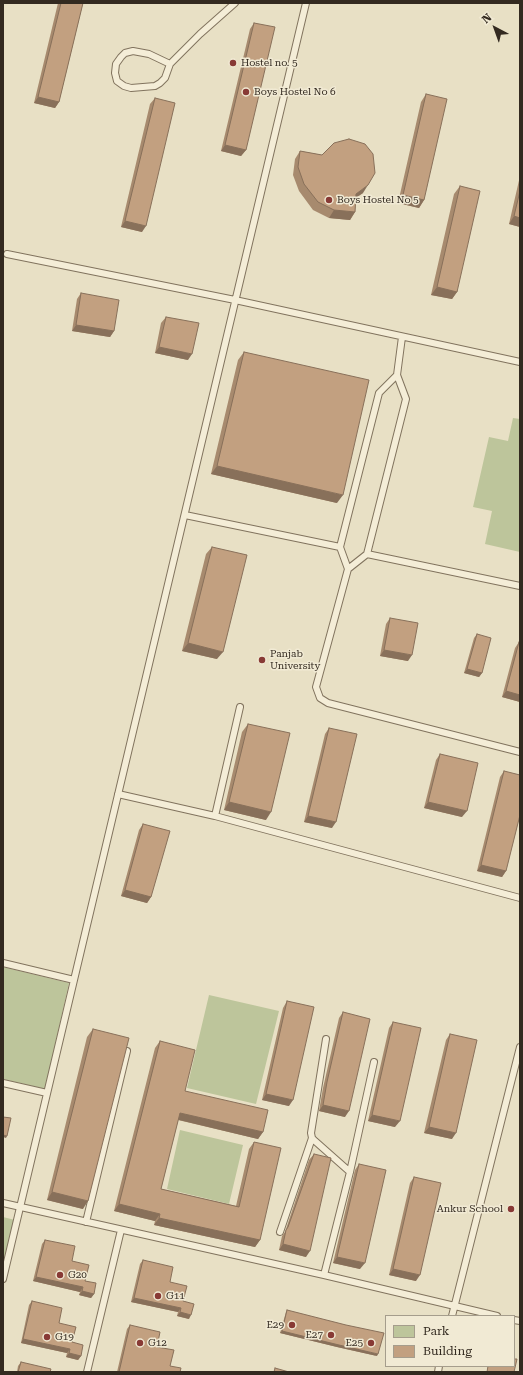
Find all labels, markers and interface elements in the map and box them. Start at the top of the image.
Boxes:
north arrow [475,8,515,48]
text: N [479,11,494,26]
place label: Hostel no. 5 [241,57,298,69]
marker: Hostel no. 5 [228,58,238,68]
place label: Boys Hostel No 6 [254,86,336,98]
marker: Boys Hostel No 6 [241,87,251,97]
place label: Boys Hostel No 5 [337,194,419,206]
marker: Boys Hostel No 5 [324,195,334,205]
place label: Panjab University [270,648,320,672]
marker: Panjab University [257,655,267,665]
place label: Ankur School [437,1203,503,1215]
marker: Ankur School [506,1204,516,1214]
place label: G20 [68,1269,87,1281]
marker: G20 [55,1270,65,1280]
place label: G11 [166,1290,185,1302]
marker: G11 [153,1291,163,1301]
legend [385,1315,515,1367]
place label: E29 [266,1319,284,1331]
marker: E29 [287,1320,297,1330]
text: Park [423,1324,449,1338]
place label: E27 [305,1329,323,1341]
marker: E27 [326,1330,336,1340]
place label: G19 [55,1331,74,1343]
marker: G19 [42,1332,52,1342]
place label: G12 [148,1337,167,1349]
place label: E25 [345,1337,363,1349]
marker: G12 [135,1338,145,1348]
marker: E25 [366,1338,376,1348]
text: Building [423,1344,472,1358]

